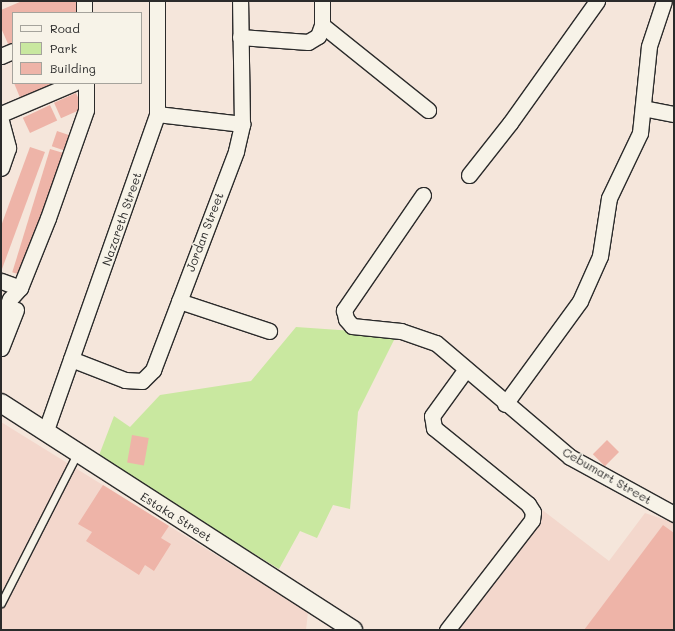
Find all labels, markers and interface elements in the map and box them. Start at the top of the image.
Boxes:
legend [12,12,142,84]
text: Road [50,20,80,36]
text: Park [50,40,77,56]
text: Building [50,60,96,76]
street label: Nazareth Street [99,170,145,268]
street label: Jordan Street [183,190,227,274]
street label: Cebumart Street [560,445,654,507]
street label: Estaka Street [138,489,214,545]

